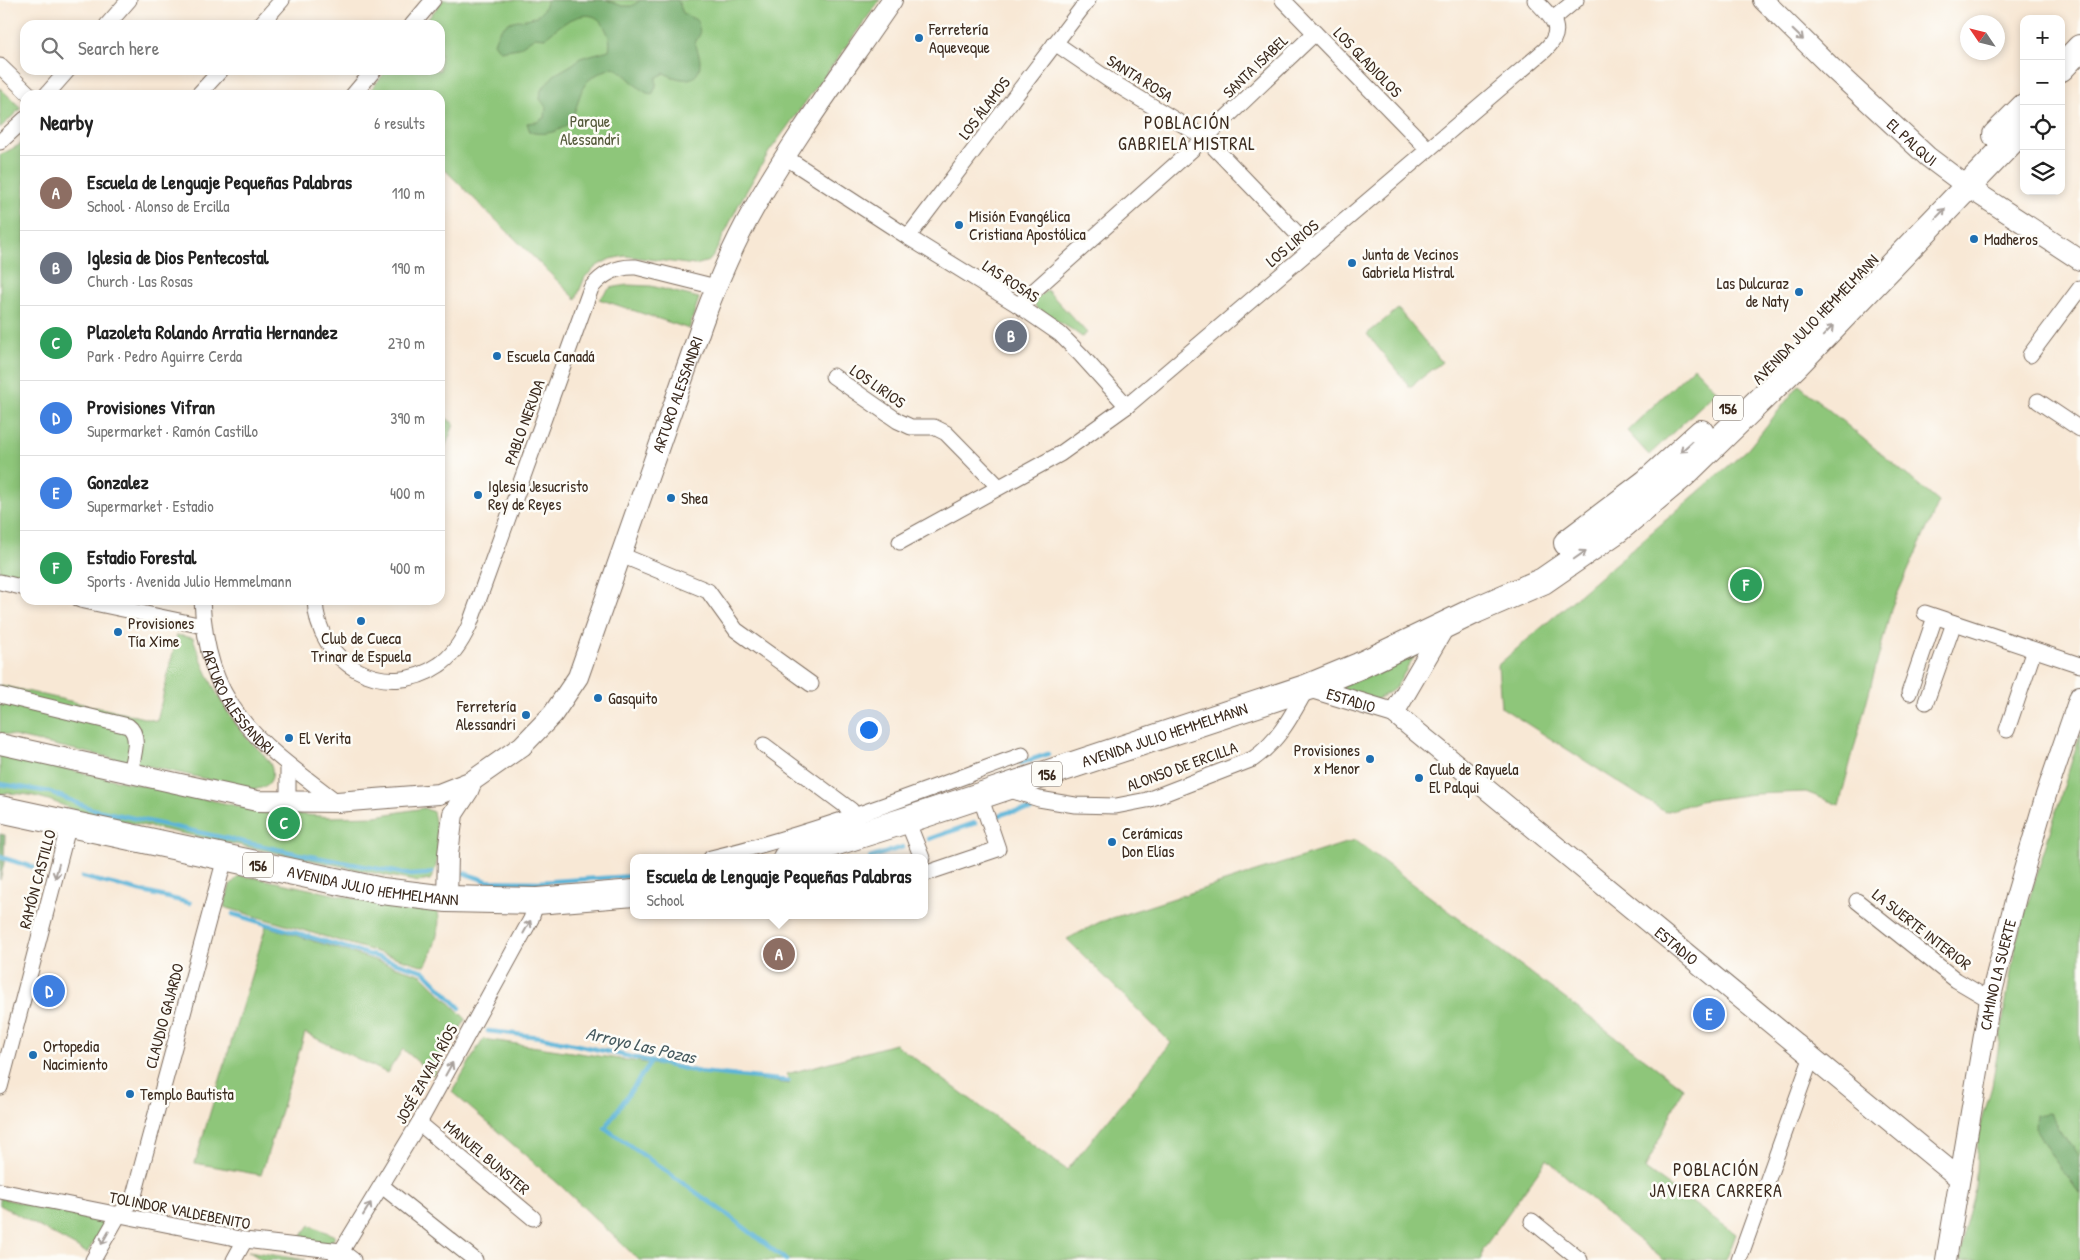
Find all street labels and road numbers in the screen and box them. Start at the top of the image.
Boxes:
street label: LOS GLADIOLOS [1329,22,1408,102]
street label: SANTA ISABEL [1218,29,1292,103]
street label: SANTA ROSA [1103,49,1177,107]
street label: LOS ÁLAMOS [953,72,1015,144]
street label: EL PALQUI [1882,113,1942,171]
street label: LOS LIRIOS [1261,214,1324,272]
street label: AVENIDA JULIO HEMMELMANN [1747,249,1883,389]
street label: LAS ROSAS [978,254,1044,308]
street label: ARTURO ALESSANDRI [647,333,708,455]
street label: LOS LIRIOS [846,359,911,413]
street label: PABLO NERUDA [498,376,550,468]
road number: 156 [1713,396,1743,420]
street label: ARTURO ALESSANDRI [198,647,279,759]
street label: ESTADIO [1324,682,1378,718]
street label: AVENIDA JULIO HEMMELMANN [1079,697,1250,772]
street label: ALONSO DE ERCILLA [1124,736,1240,796]
road number: 156 [1032,762,1062,786]
street label: RAMÓN CASTILLO [13,827,61,931]
road number: 156 [243,852,273,878]
street label: AVENIDA JULIO HEMMELMANN [285,860,459,910]
street label: LA SUERTE INTERIOR [1868,883,1976,975]
street label: CAMINO LA SUERTE [1974,917,2021,1032]
street label: ESTADIO [1650,921,1703,970]
street label: CLAUDIO GAJARDO [139,961,189,1071]
street label: JOSÉ ZAVALA RÍOS [390,1020,463,1128]
street label: MANUEL BUNSTER [439,1115,535,1199]
street label: TOLINDOR VALDEBENITO [108,1186,253,1234]

